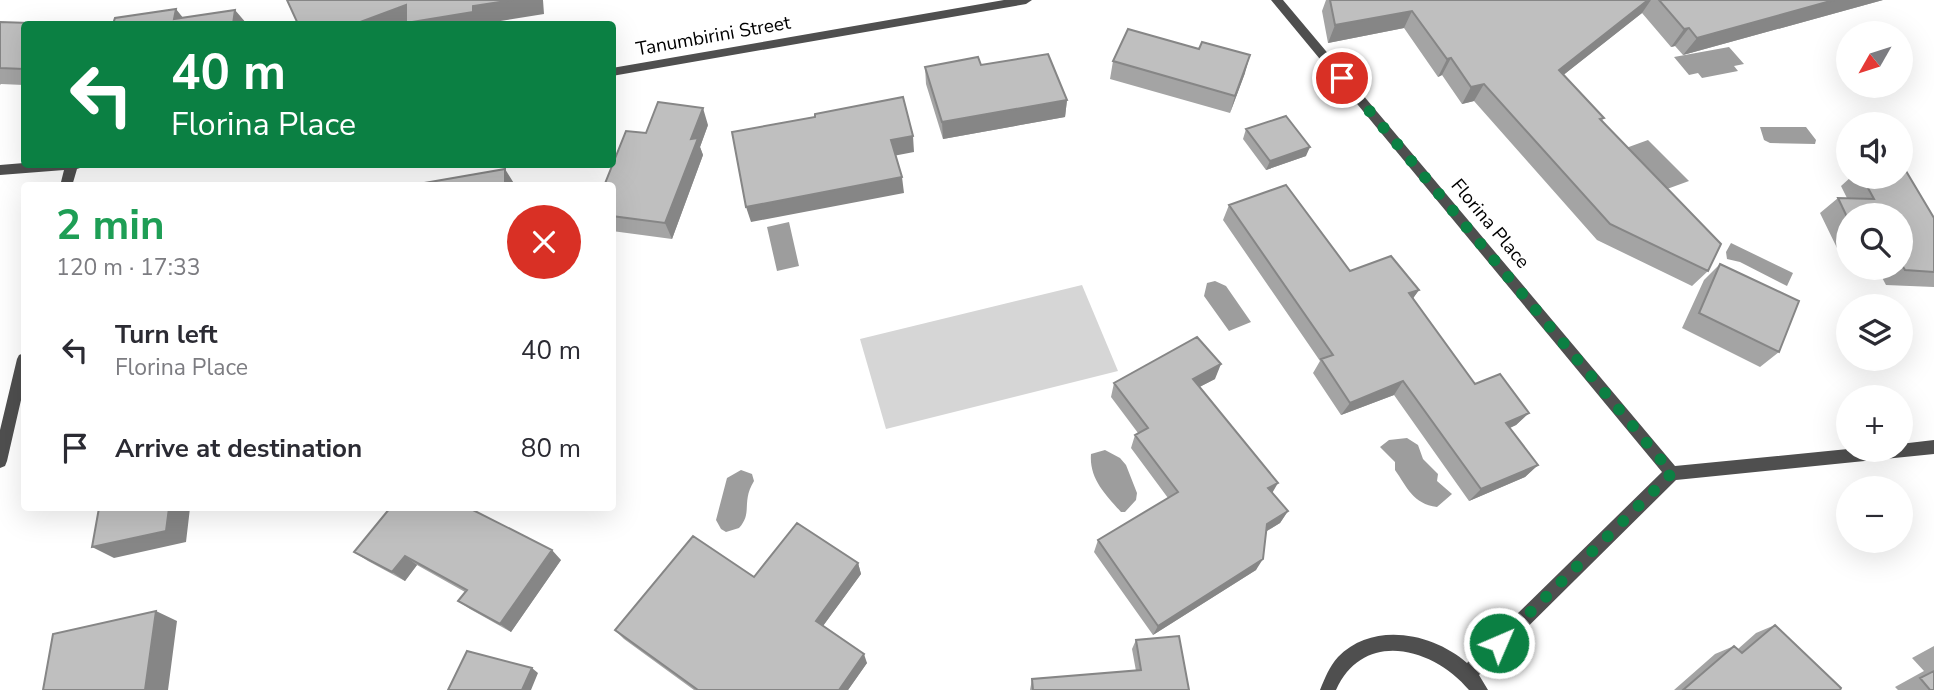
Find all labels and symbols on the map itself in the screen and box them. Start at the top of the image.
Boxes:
street label: Tanumbirini Street [634,10,793,62]
north arrow [1836,21,1913,98]
pin [1312,48,1372,108]
street label: Florina Place [1445,173,1536,274]
position arrow [1462,606,1536,680]

